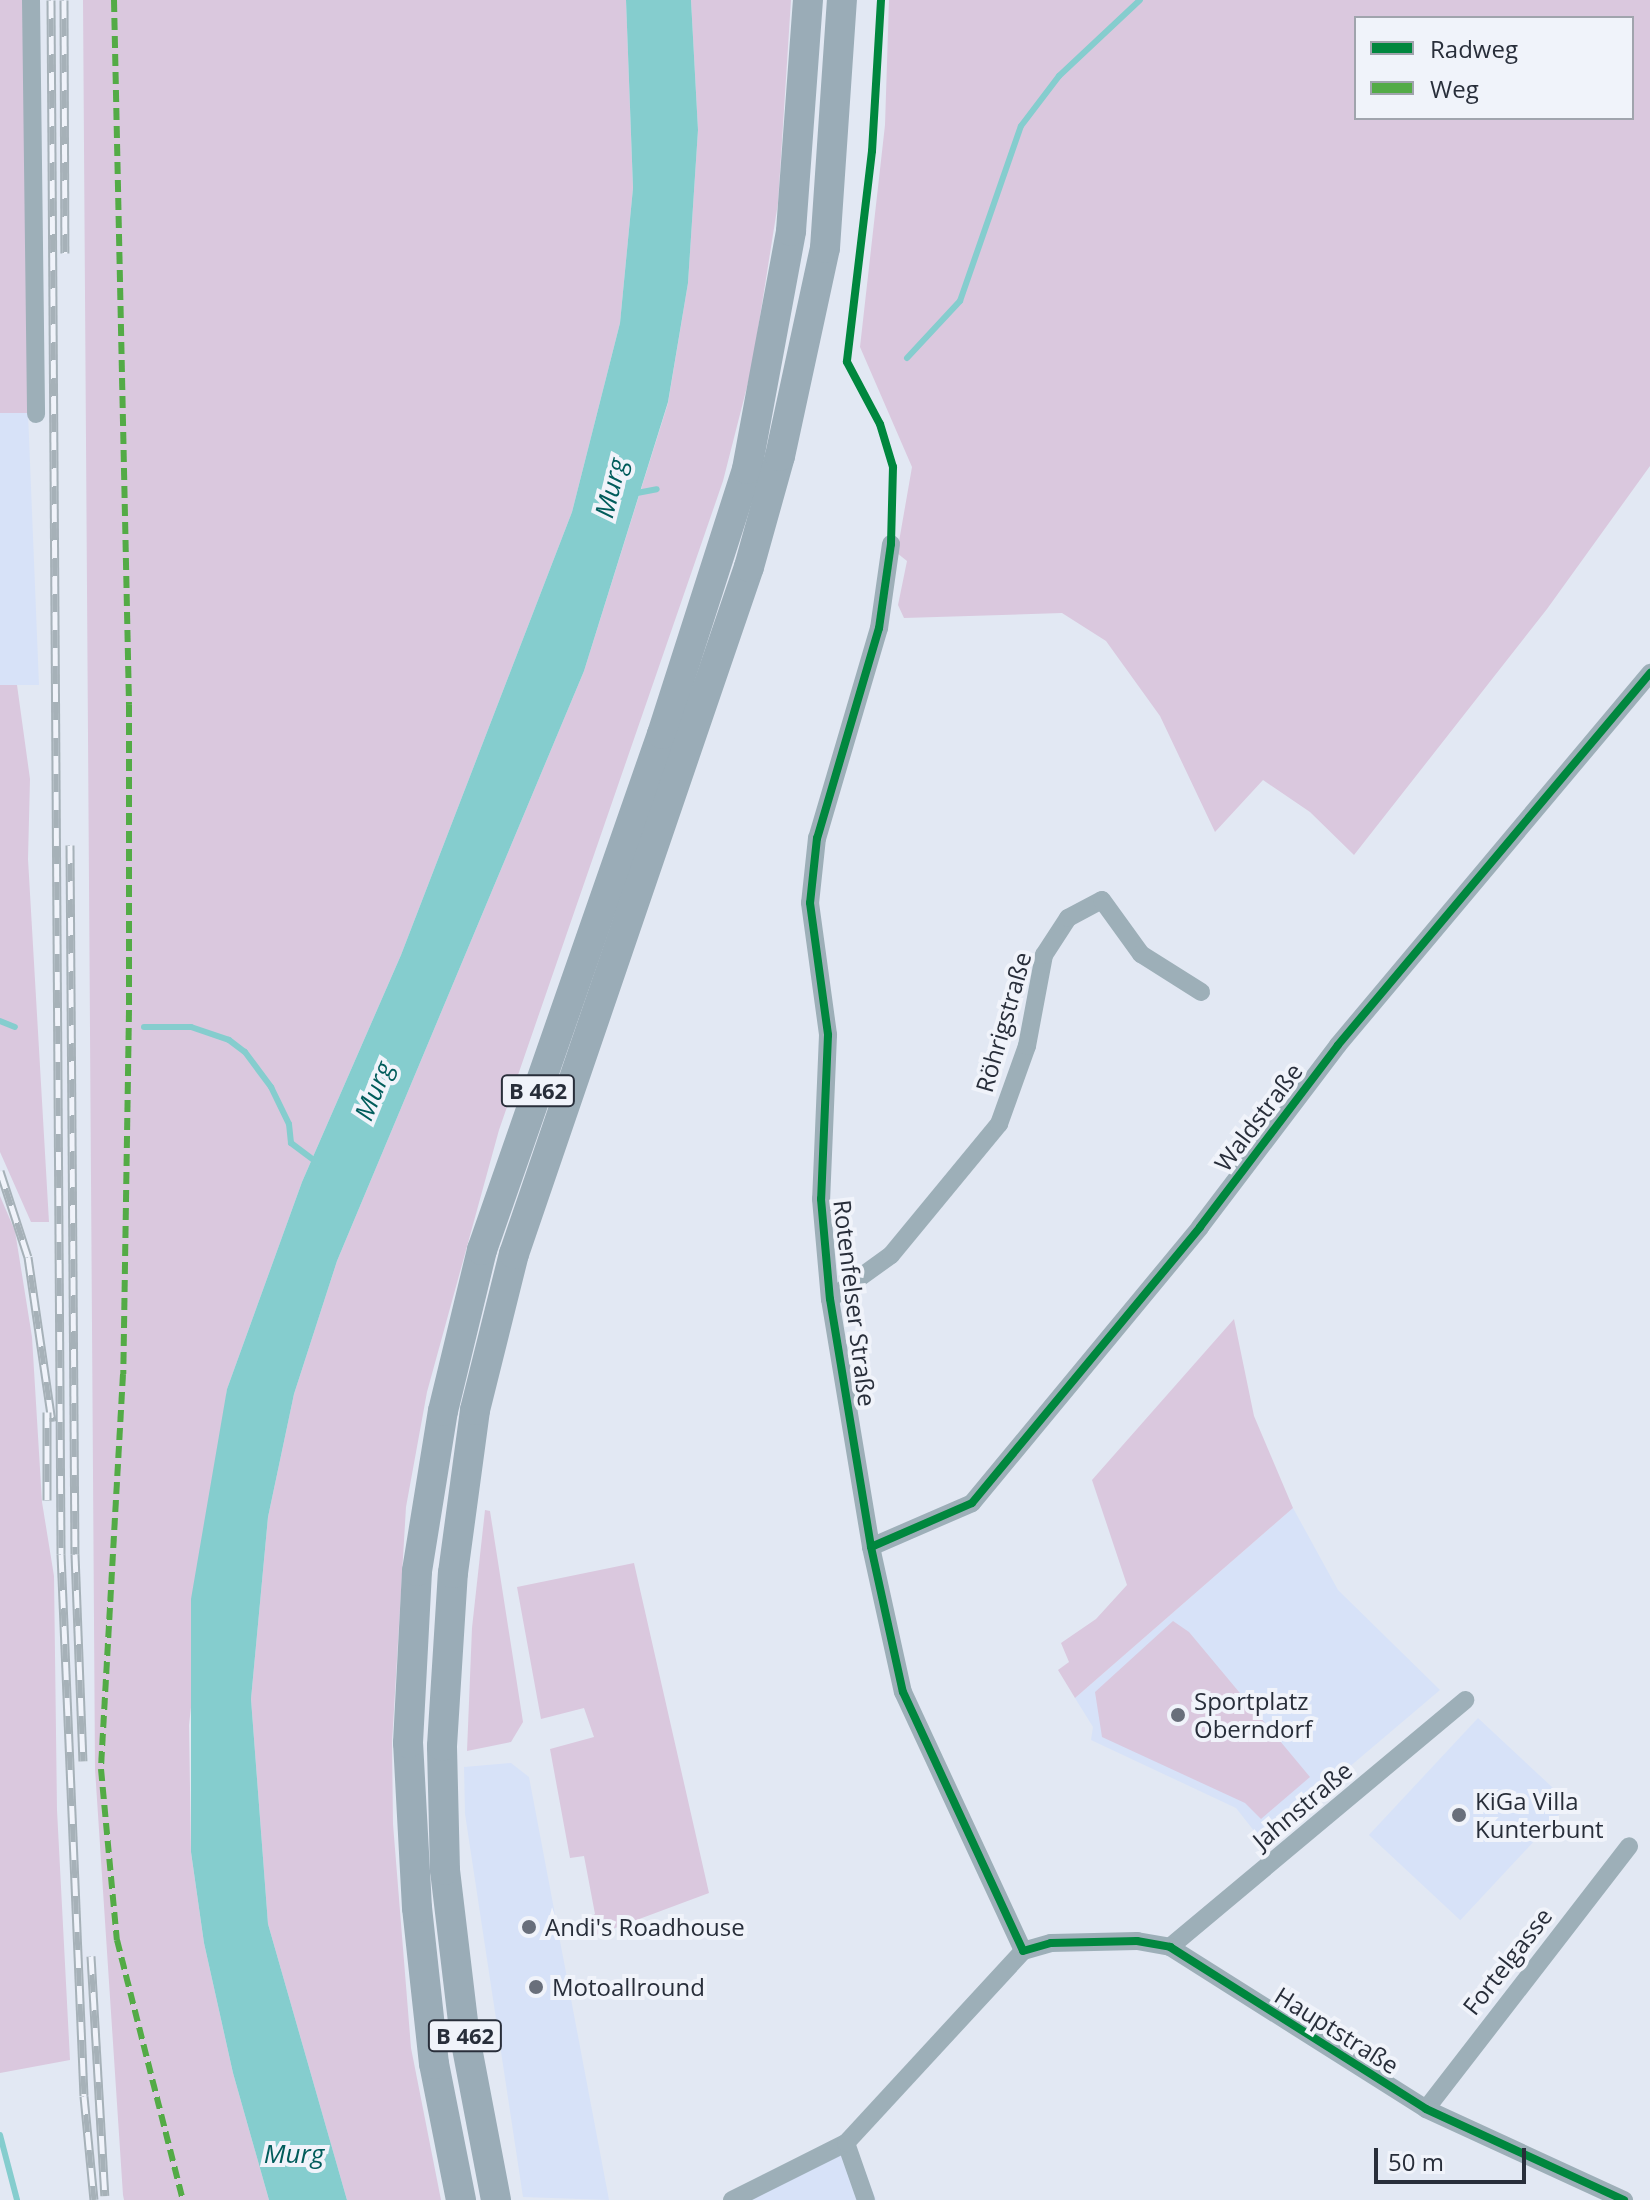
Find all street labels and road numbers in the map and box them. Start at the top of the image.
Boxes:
street label: Röhrigstraße [969,949,1037,1095]
street label: Waldstraße [1208,1057,1308,1177]
road number: B 462 [500,1073,576,1109]
street label: Rotenfelser Straße [828,1198,882,1408]
street label: Jahnstraße [1246,1755,1358,1855]
street label: Fortelgasse [1456,1902,1558,2020]
street label: Hauptstraße [1270,1981,1404,2079]
road number: B 462 [427,2018,503,2054]

